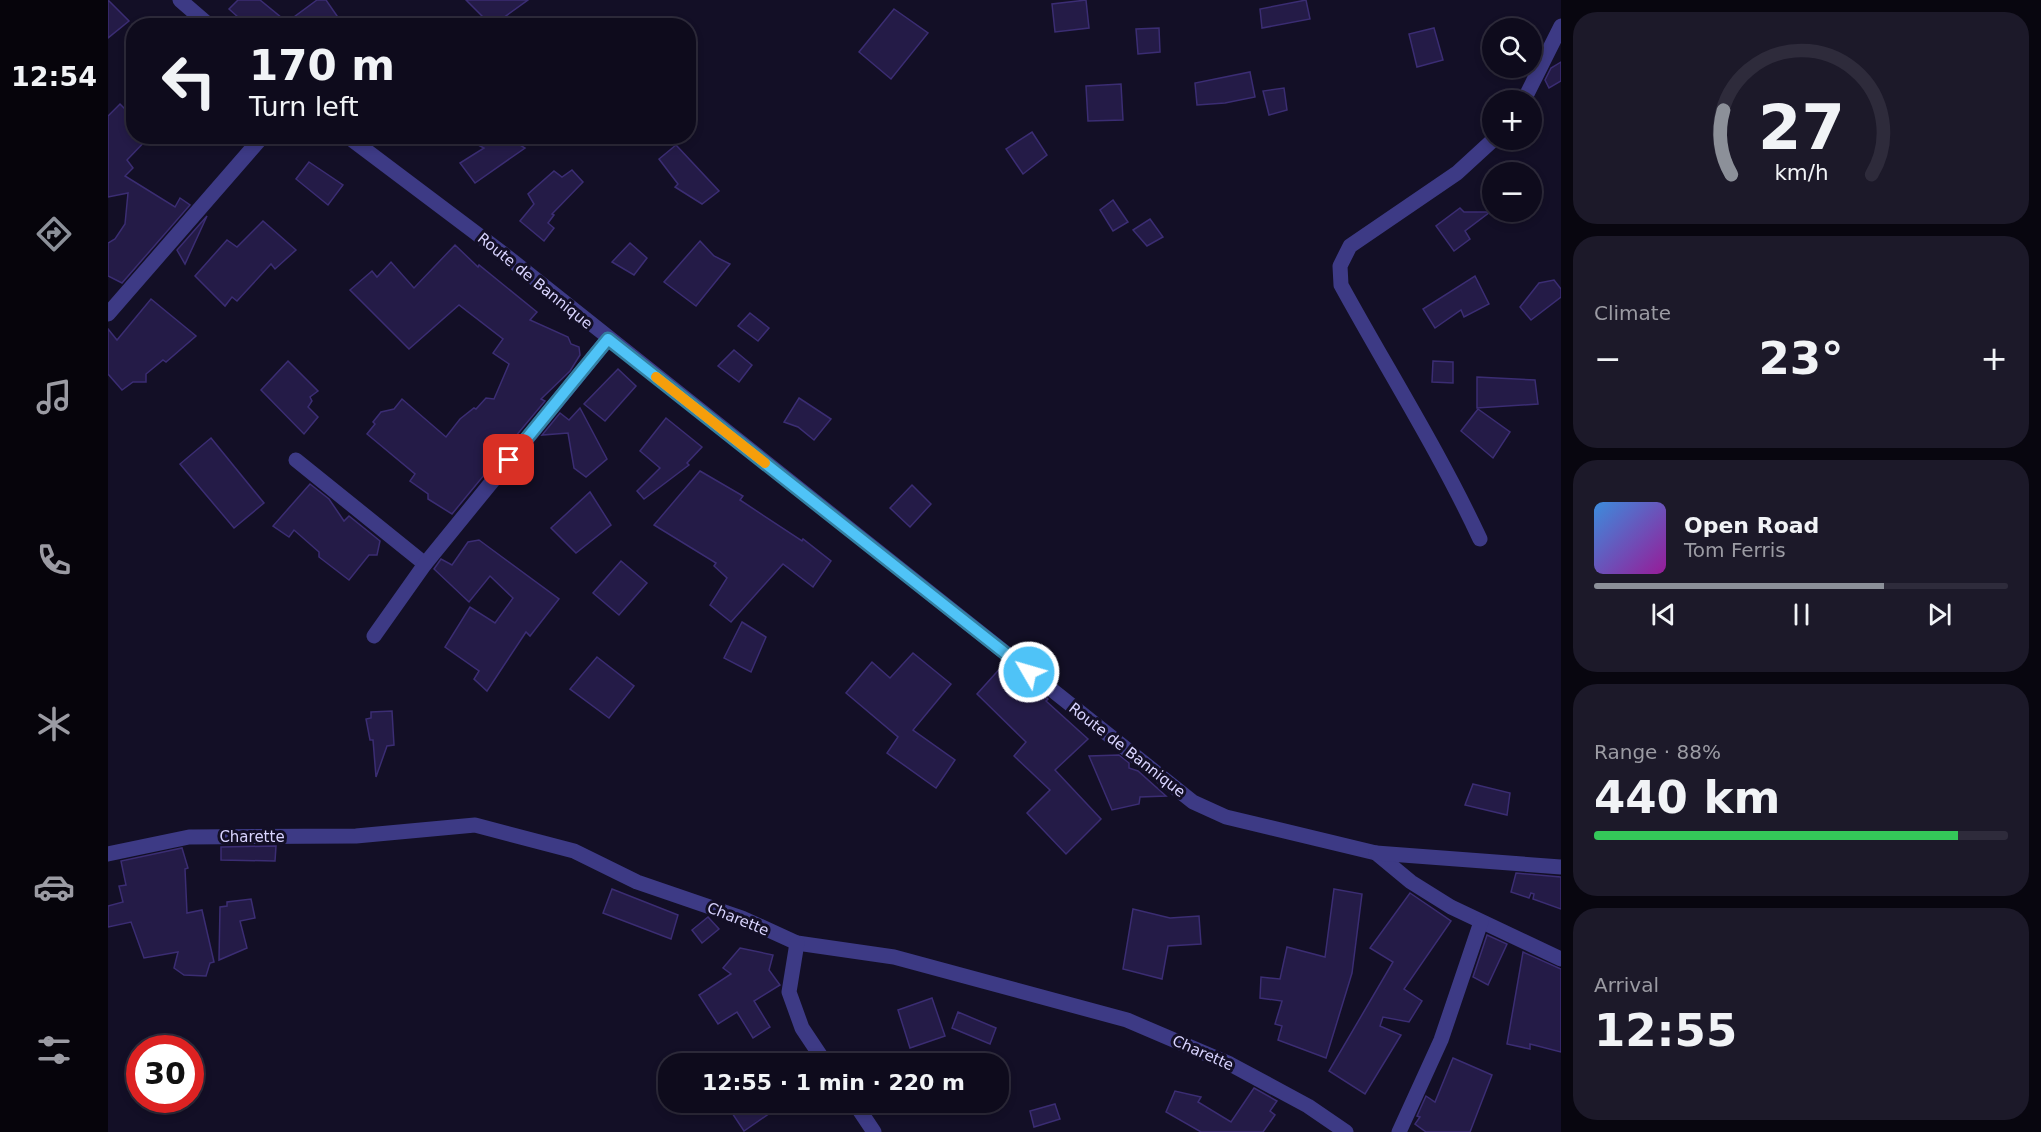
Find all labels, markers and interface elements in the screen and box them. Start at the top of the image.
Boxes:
map controls [1482,18,1542,222]
button: search [1482,18,1542,78]
text: 170 m [249,41,395,90]
icon: left [150,42,228,120]
text: 12:54 [11,61,97,92]
button: + [1482,90,1542,150]
text: Turn left [249,91,359,122]
text: 27 [1758,91,1844,164]
text: km/h [1774,160,1828,185]
button: − [1482,162,1542,222]
icon: directions [33,213,75,255]
street label: Route de Bannique [474,229,596,333]
text: Climate [1594,301,1671,325]
text: 23° [1758,332,1844,385]
text: − [1594,339,1622,378]
text: + [1980,339,2008,378]
icon: music [33,376,75,418]
pin [483,434,534,485]
icon: arrive [492,443,525,476]
text: Open Road [1684,513,1819,538]
text: Tom Ferris [1684,538,1786,562]
icon: phone [33,539,75,581]
icon: previous [1647,598,1680,631]
icon: pause [1785,598,1818,631]
icon: next [1923,598,1956,631]
position arrow [997,640,1061,704]
street label: Route de Bannique [1065,699,1189,801]
icon: climate [33,703,75,745]
text: Range · 88% [1594,740,1721,764]
text: 440 km [1594,771,1780,824]
street label: Charette [219,828,285,846]
icon: car [33,866,75,908]
street label: Charette [704,898,772,940]
text: Arrival [1594,973,1659,997]
text: 12:55 [1594,1004,1737,1057]
icon: filters [33,1029,75,1071]
street label: Charette [1170,1032,1236,1074]
speed limit sign: 30 [126,1035,204,1113]
text: 12:55 · 1 min · 220 m [702,1070,965,1095]

